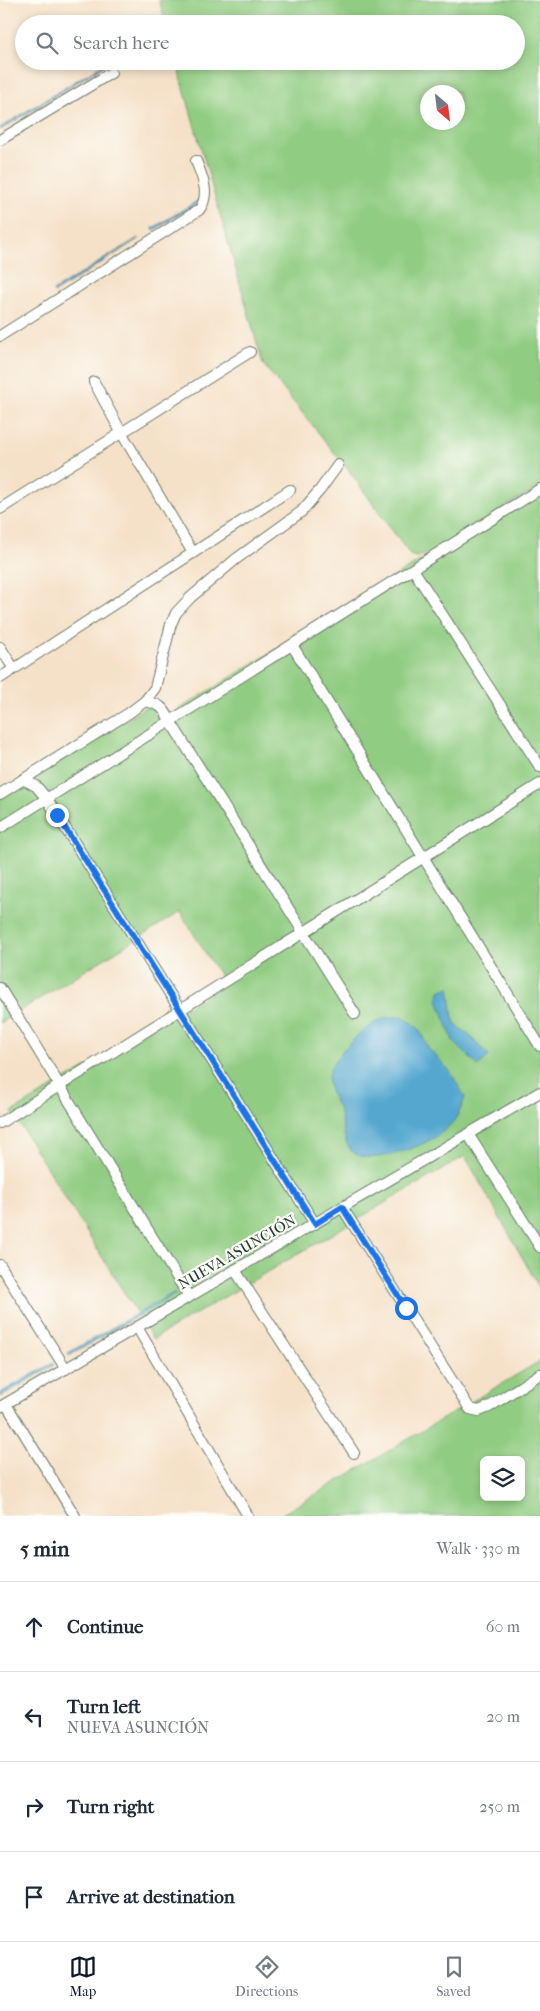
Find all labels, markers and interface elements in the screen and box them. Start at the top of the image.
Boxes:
search box [15,15,525,70]
icon: search [33,29,61,57]
text: Search here [73,32,169,54]
north arrow [420,85,465,130]
route end [46,804,69,827]
street label: NUEVA ASUNCIÓN [175,1211,300,1293]
route start [395,1297,418,1320]
map controls [480,1456,525,1501]
button: layers [480,1456,525,1501]
text: 5 min [20,1537,69,1561]
text: Walk · 330 m [437,1539,520,1558]
icon: ahead [20,1613,48,1641]
text: Continue [67,1616,143,1638]
text: 60 m [486,1617,520,1636]
text: Turn left [67,1696,141,1718]
icon: left [20,1703,48,1731]
text: 20 m [486,1707,520,1726]
text: NUEVA ASUNCIÓN [67,1718,209,1737]
icon: right [20,1793,48,1821]
text: Turn right [67,1796,154,1818]
text: 250 m [479,1797,520,1816]
icon: arrive [20,1883,48,1911]
text: Arrive at destination [67,1886,235,1908]
tab: Map [69,1953,97,2000]
tab: Directions [235,1953,298,2000]
tab: Saved [436,1953,471,2000]

